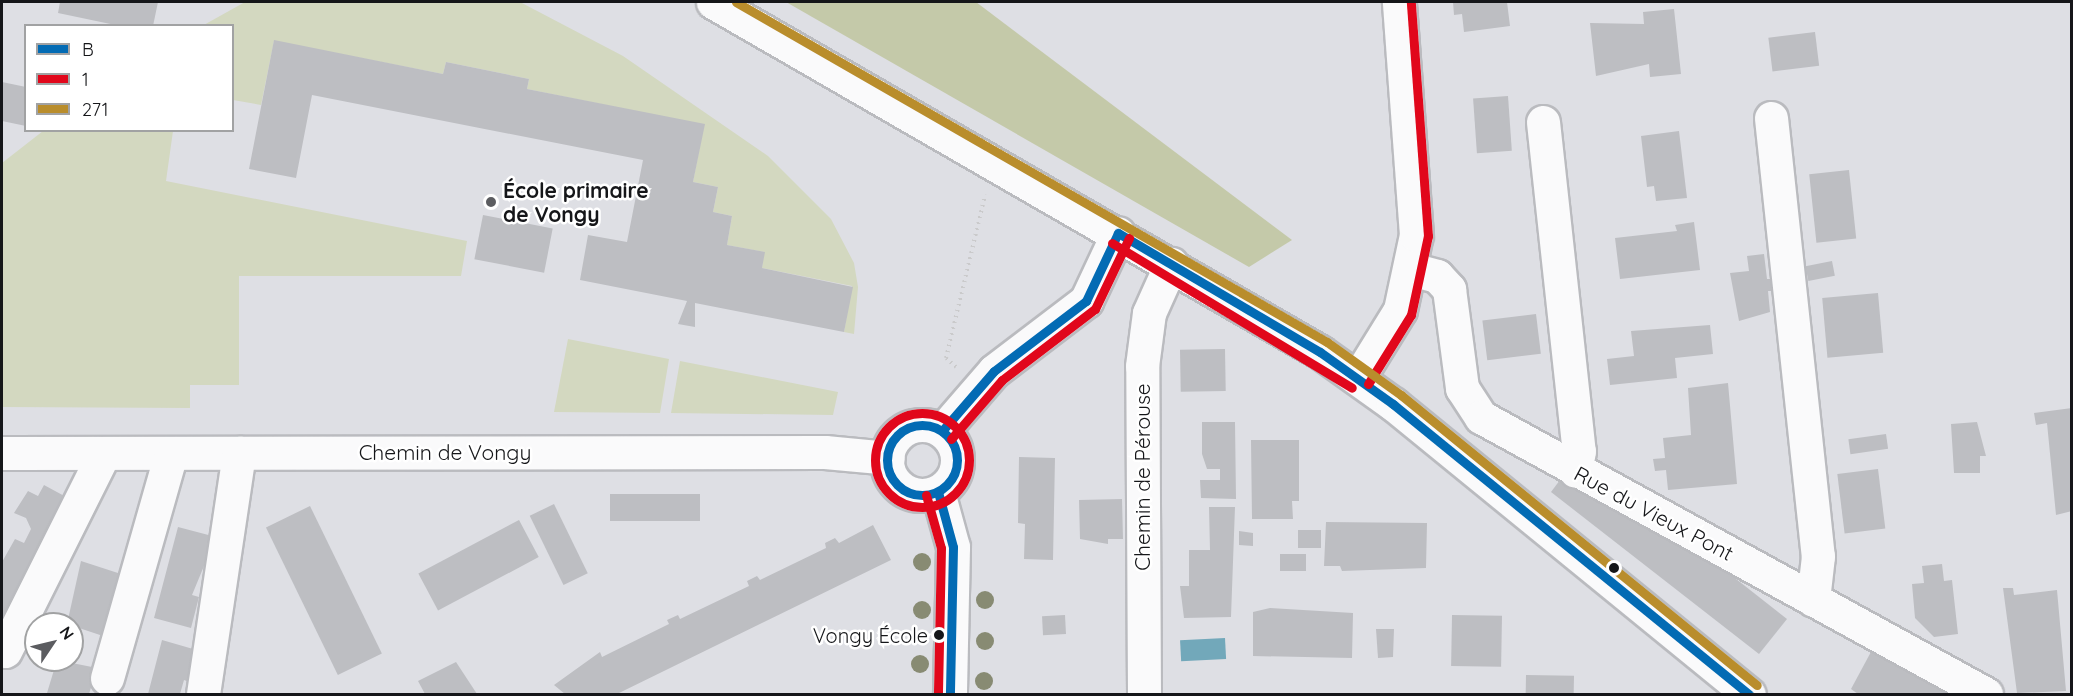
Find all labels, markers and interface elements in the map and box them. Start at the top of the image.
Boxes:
legend [24,24,234,132]
text: B [82,38,94,61]
text: 1 [82,68,89,91]
text: 271 [82,98,108,121]
place label: École primaire de Vongy [503,177,649,227]
marker: École primaire de Vongy [484,195,498,209]
street label: Chemin de Pérouse [1129,383,1155,571]
street label: Chemin de Vongy [359,439,531,465]
street label: Rue du Vieux Pont [1570,460,1738,566]
unlabelled marker [1608,562,1620,574]
north arrow [24,612,84,672]
text: N [56,622,79,643]
place label: Vongy École [813,623,928,647]
marker: Vongy École [933,629,945,641]

